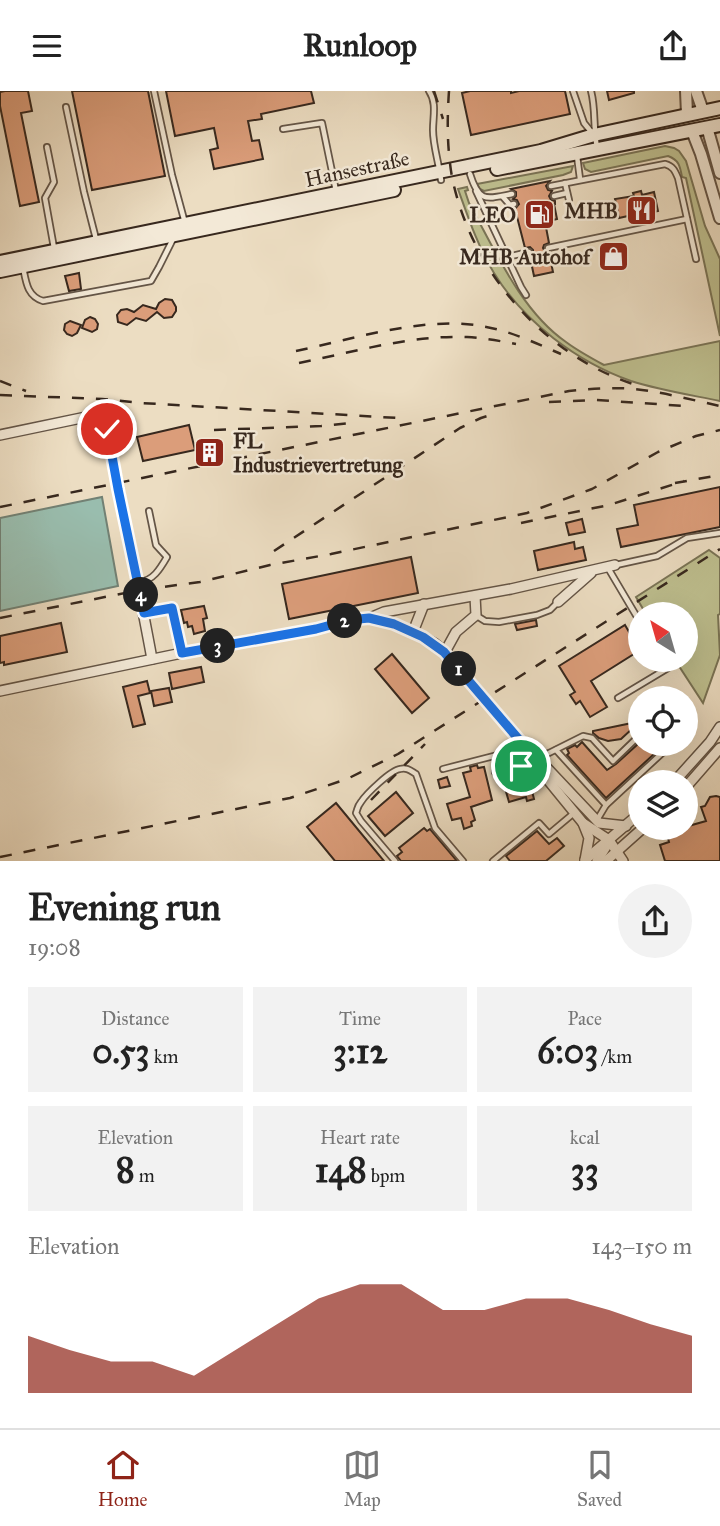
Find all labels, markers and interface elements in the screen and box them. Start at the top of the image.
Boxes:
text: Runloop [303,26,417,65]
icon: menu [28,27,66,65]
icon: share [654,27,692,65]
street label: Hansestraße [302,145,412,193]
restaurant icon: MHB [624,194,658,228]
fuel station icon: LEO [522,198,556,232]
place label: MHB [564,198,618,224]
place label: LEO [469,202,516,228]
shop icon: MHB Autohof [596,240,630,274]
place label: MHB Autohof [459,244,594,270]
pin [77,399,137,459]
icon: check [88,410,126,448]
place label: FL Industrievertretung [233,428,404,478]
building icon: FL Industrievertretung [193,436,227,470]
pin: 4 [124,577,158,613]
text: 4 [135,583,146,606]
north arrow [628,602,698,672]
map controls [628,602,698,840]
pin: 2 [328,603,362,639]
text: 2 [340,609,349,632]
pin: 3 [200,629,235,663]
text: 3 [214,634,221,657]
pin: 1 [442,651,476,687]
text: 1 [455,657,462,680]
button: locate [628,686,698,756]
pin [491,736,551,796]
icon: arrive [502,747,540,785]
button: layers [628,770,698,840]
text: Evening run [28,884,221,930]
button: share [618,884,692,958]
text: 19:08 [28,933,81,961]
text: Distance [101,1007,169,1030]
text: Time [339,1007,381,1030]
text: Pace [567,1007,602,1030]
text: 0.53 [92,1030,150,1073]
text: 3:12 [333,1030,387,1073]
text: 6:03 [537,1030,598,1073]
text: km [150,1045,178,1068]
text: /km [598,1045,632,1068]
text: Elevation [98,1126,173,1149]
text: Heart rate [320,1126,400,1149]
text: kcal [570,1126,600,1149]
text: 8 [116,1149,135,1192]
text: 148 [315,1149,367,1192]
text: 33 [571,1149,599,1192]
text: m [135,1164,155,1187]
text: bpm [367,1164,405,1187]
text: Elevation [28,1232,119,1260]
text: 143–150 m [592,1232,692,1260]
tab: Home [98,1446,148,1511]
tab: Map [343,1446,381,1511]
tab: Saved [577,1446,622,1511]

